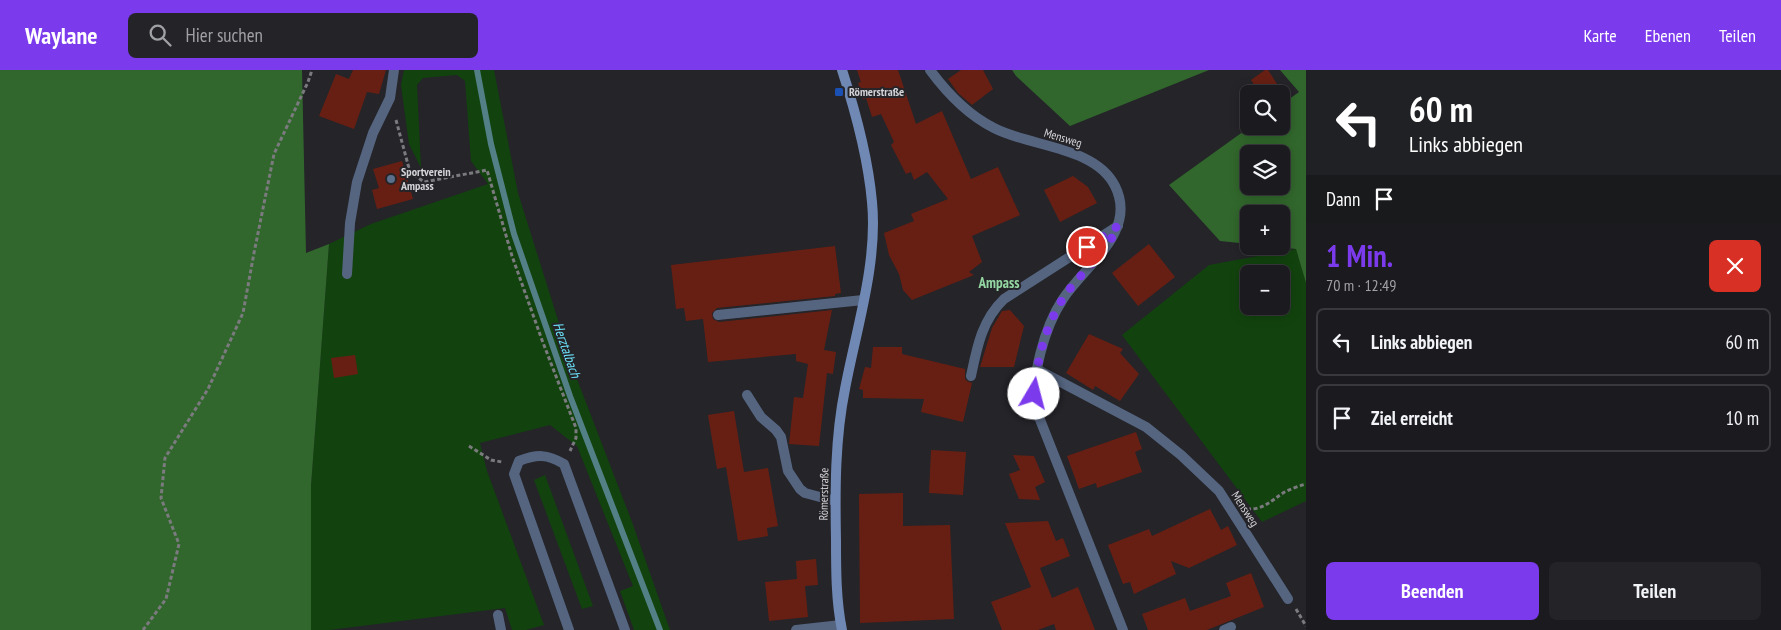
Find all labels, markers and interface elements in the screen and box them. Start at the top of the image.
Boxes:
search box [128,13,478,58]
text: Waylane [25,20,98,51]
icon: search [146,21,174,49]
text: Hier suchen [186,23,263,47]
text: Karte [1583,24,1617,47]
text: Ebenen [1645,24,1691,47]
text: Teilen [1719,24,1756,47]
place label: Römerstraße [849,84,904,99]
map controls [1240,85,1290,315]
button: search [1240,85,1290,135]
marker: Römerstraße [833,86,845,98]
text: 60 m [1409,86,1473,132]
icon: left [1326,90,1391,155]
street label: Mensweg [1042,125,1084,150]
text: Links abbiegen [1409,130,1523,158]
button: layers [1240,145,1290,195]
place label: Sportverein Ampass [400,164,451,193]
marker: Sportverein Ampass [385,173,397,185]
icon: arrive [1370,185,1398,213]
text: Dann [1326,187,1360,211]
button: + [1240,205,1290,255]
pin [1066,226,1108,268]
icon: arrive [1073,233,1101,261]
text: 1 Min. [1326,236,1393,275]
button: close [1709,240,1761,292]
button: − [1240,265,1290,315]
district label: Ampass [978,273,1019,292]
text: 70 m · 12:49 [1326,275,1397,295]
water label: Herztalbach [549,320,585,381]
icon: left [1328,328,1356,356]
text: Links abbiegen [1371,330,1472,354]
text: 60 m [1726,330,1759,354]
position arrow [1007,367,1059,419]
icon: arrive [1328,404,1356,432]
text: Ziel erreicht [1371,406,1453,430]
text: 10 m [1726,406,1759,430]
street label: Römerstraße [816,467,831,521]
street label: Mensweg [1229,488,1262,529]
button: Beenden [1326,562,1539,620]
button: Teilen [1549,562,1761,620]

